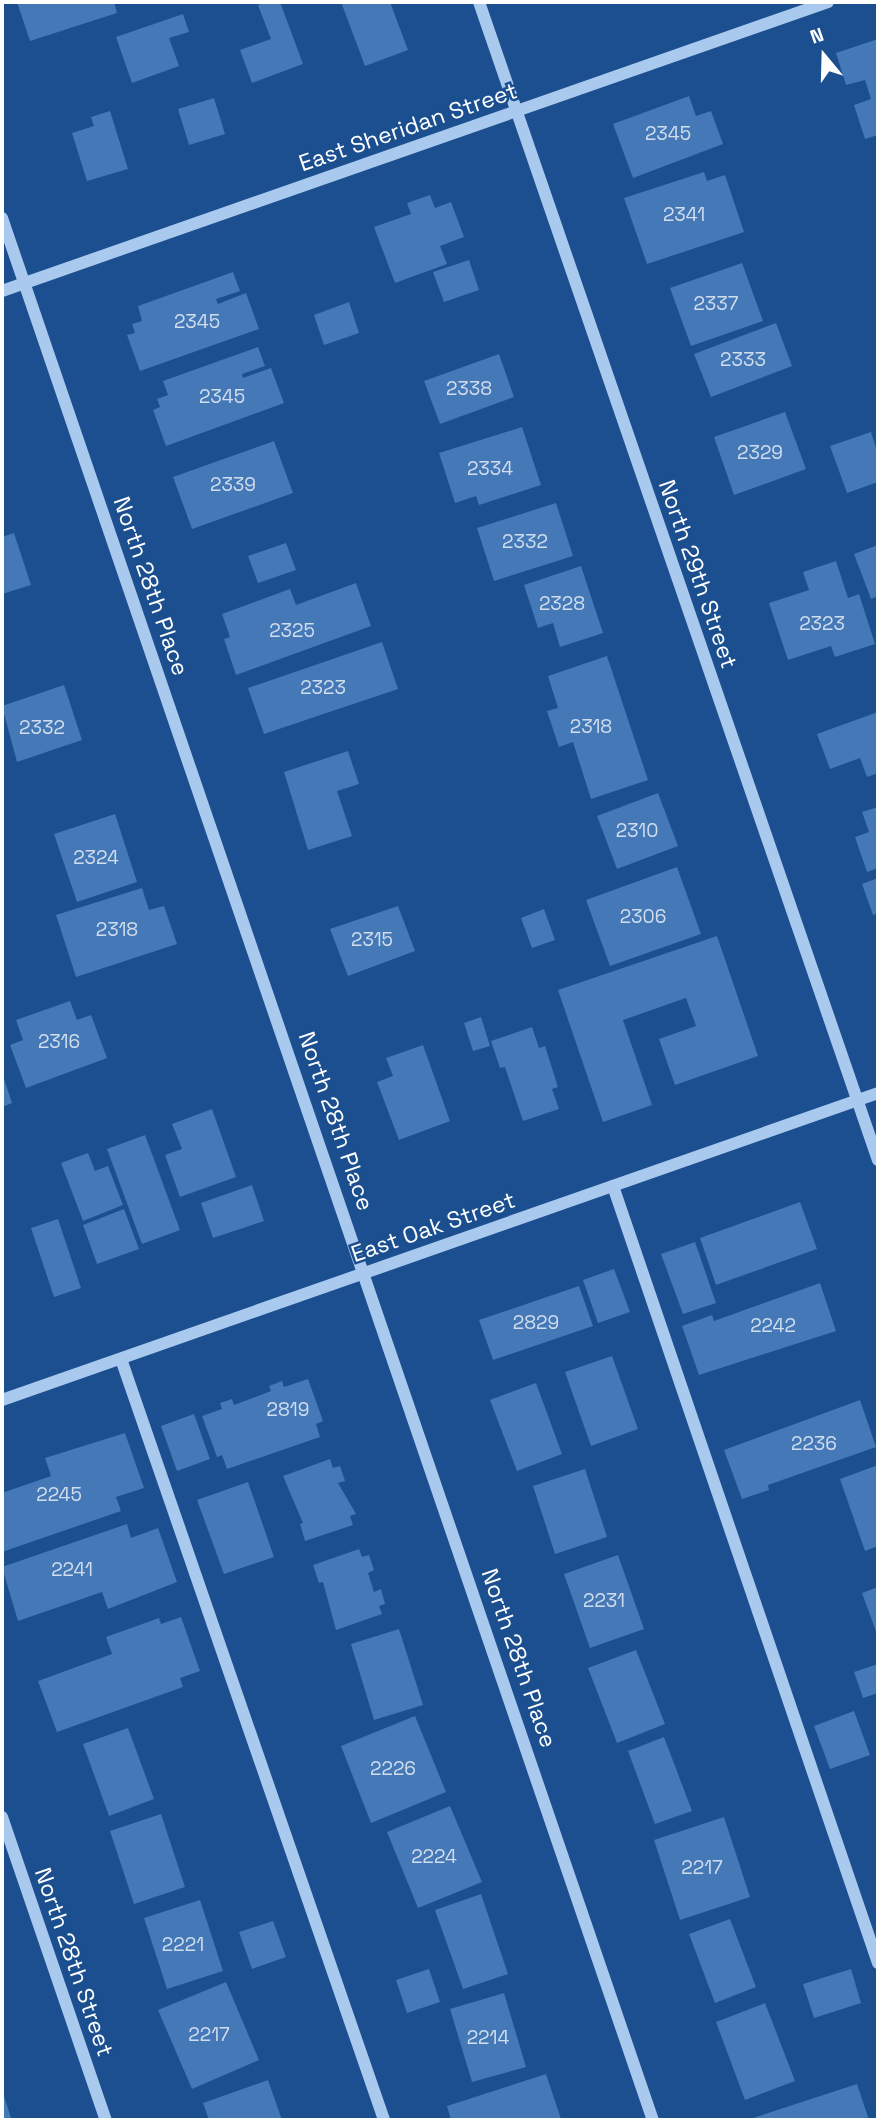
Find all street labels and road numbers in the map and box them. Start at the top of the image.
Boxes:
street label: East Sheridan Street [295,77,521,177]
street label: North 29th Street [653,476,743,672]
street label: North 28th Place [107,493,195,679]
street label: North 28th Place [292,1028,380,1214]
street label: East Oak Street [347,1186,519,1268]
street label: North 28th Place [475,1565,563,1751]
street label: North 28th Street [29,1864,119,2060]

